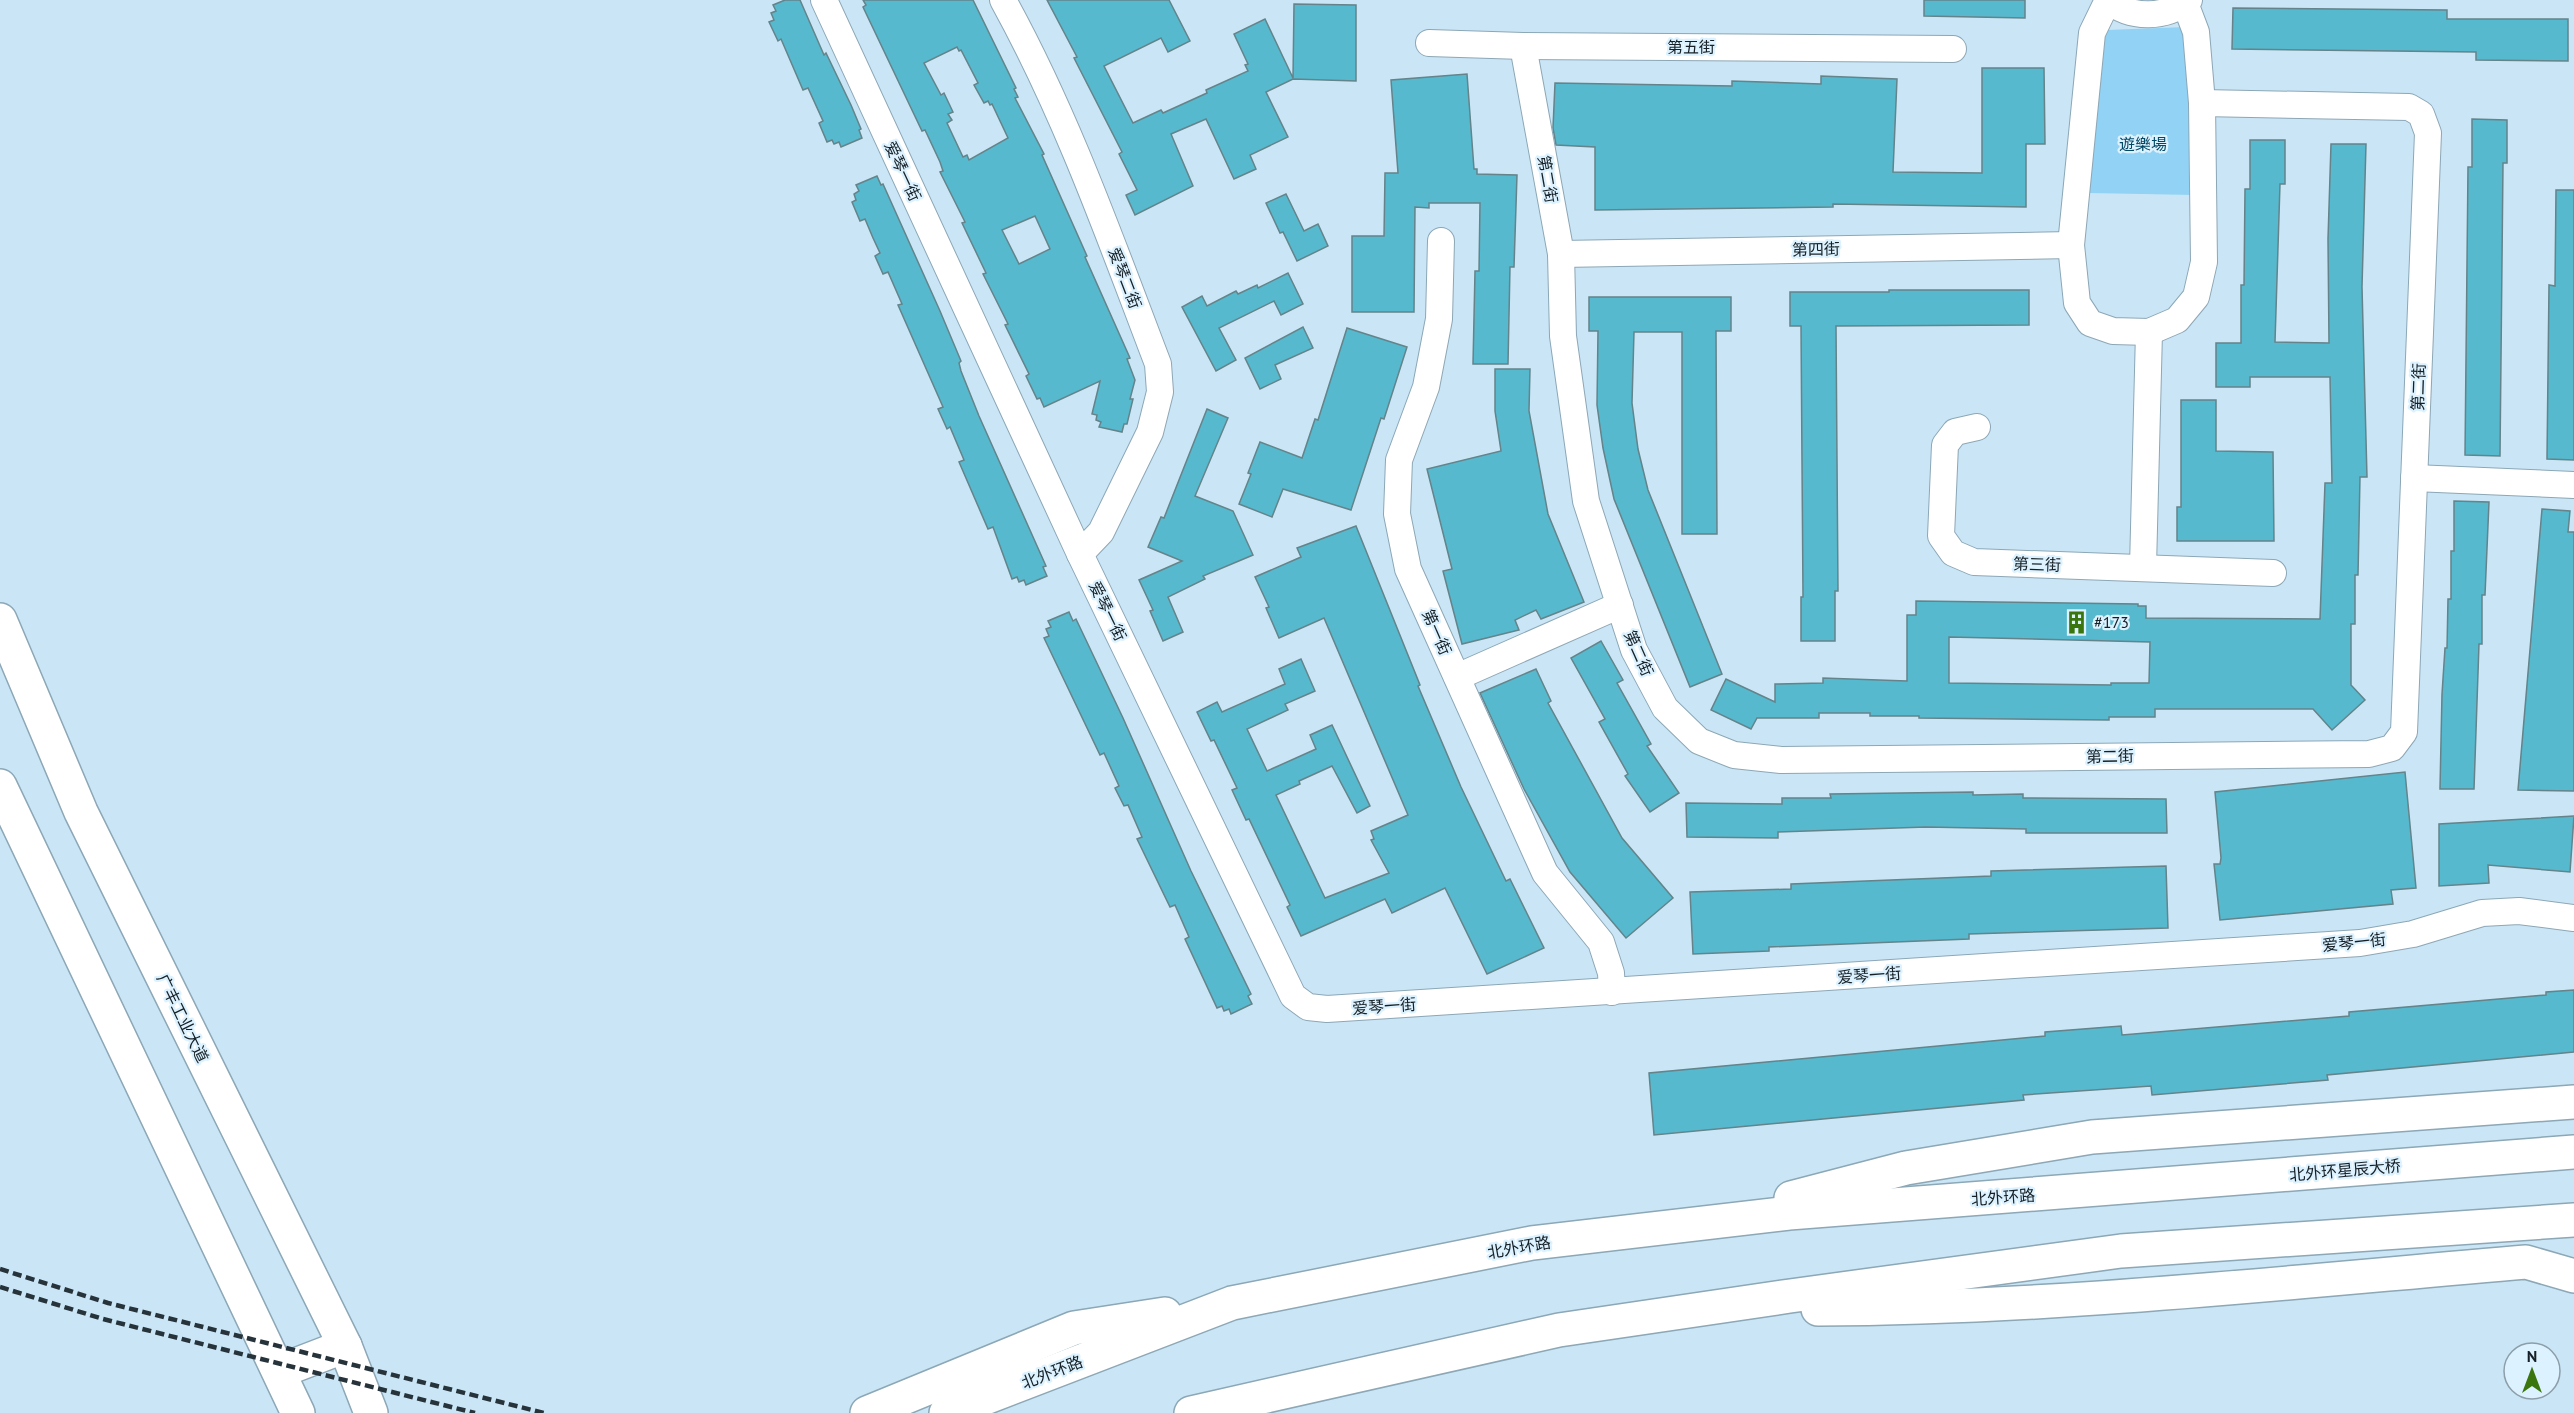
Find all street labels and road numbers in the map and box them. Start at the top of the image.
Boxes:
street label: 第五街 [1667,37,1715,57]
street label: 爱琴一街 [880,138,926,204]
street label: 第二街 [1534,154,1562,204]
street label: 第四街 [1792,239,1840,259]
street label: 爱琴二街 [1104,245,1146,311]
street label: 第二街 [2407,363,2429,411]
street label: 第三街 [2013,553,2061,575]
street label: 爱琴一街 [1085,578,1131,644]
street label: 第一街 [1418,606,1456,658]
street label: 第二街 [1620,627,1658,679]
street label: 第二街 [2086,746,2134,766]
street label: 爱琴一街 [2321,929,2387,955]
street label: 爱琴一街 [1836,963,1902,987]
street label: 广丰工业大道 [153,970,213,1066]
street label: 爱琴一街 [1351,994,1417,1018]
street label: 北外环星辰大桥 [2288,1155,2402,1185]
street label: 北外环路 [1970,1185,2036,1209]
street label: 北外环路 [1486,1232,1552,1262]
street label: 北外环路 [1019,1351,1085,1393]

